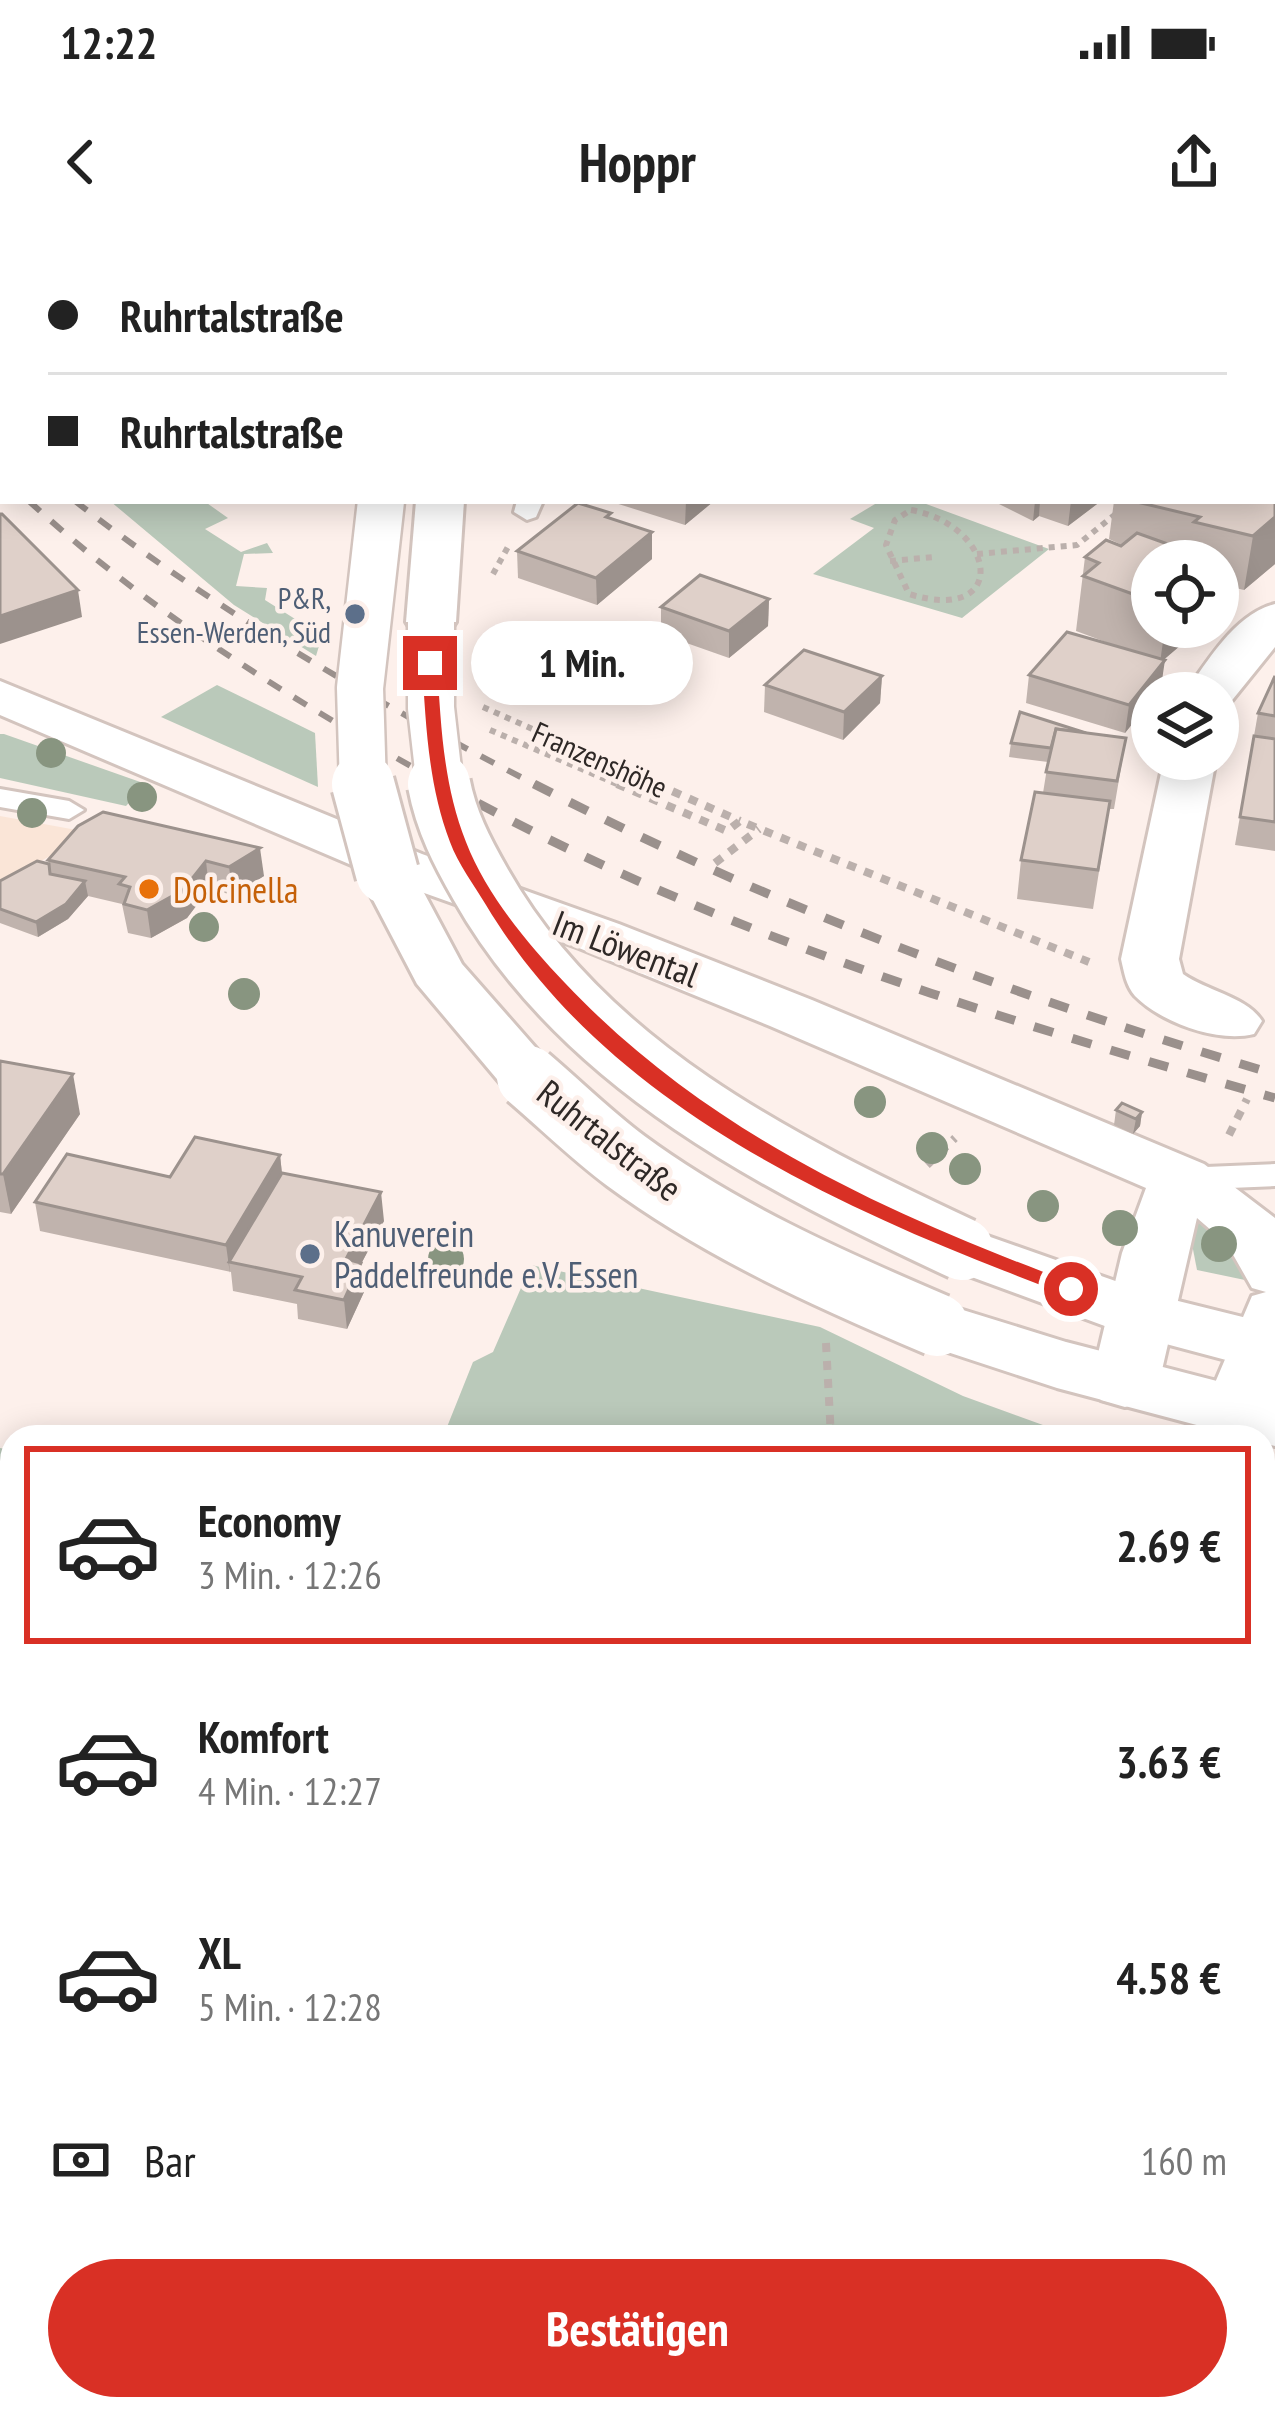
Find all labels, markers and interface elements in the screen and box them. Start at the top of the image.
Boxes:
text: 12:22 [60,13,157,71]
text: Hoppr [579,127,696,197]
icon: back [48,129,114,195]
icon: share [1161,129,1227,195]
text: Ruhrtalstraße [120,286,344,344]
text: Ruhrtalstraße [120,402,344,460]
map controls [1131,540,1239,780]
button: locate [1131,540,1239,648]
place label: P&R, Essen-Werden, Süd [137,578,331,651]
marker: P&R, Essen-Werden, Süd [342,601,368,627]
callout: 1 Min. [472,621,694,705]
route end [403,636,457,690]
text: 1 Min. [538,637,626,688]
button: layers [1131,672,1239,780]
street label: Franzenshöhe [526,712,674,806]
place label: Dolcinella [173,866,298,913]
marker: Dolcinella [136,876,162,902]
street label: Im Löwental [546,899,706,997]
street label: Ruhrtalstraße [528,1069,692,1211]
place label: Kanuverein Paddelfreunde e.V. Essen [334,1210,638,1298]
marker: Kanuverein Paddelfreunde e.V. Essen [297,1241,323,1267]
route start [1044,1262,1098,1316]
icon: car [54,1491,162,1599]
text: Economy [198,1491,341,1549]
text: 2.69 € [1116,1516,1221,1574]
text: 3 Min. · 12:26 [198,1549,382,1600]
icon: car [54,1707,162,1815]
text: Komfort [198,1707,329,1765]
text: 3.63 € [1116,1732,1221,1790]
text: 4 Min. · 12:27 [198,1765,382,1816]
icon: car [54,1923,162,2031]
text: XL [198,1923,241,1981]
text: 4.58 € [1116,1948,1221,2006]
text: 5 Min. · 12:28 [198,1981,382,2032]
icon: cash [48,2127,114,2193]
text: Bar [144,2131,196,2189]
text: 160 m [1141,2135,1227,2186]
button: Bestätigen [48,2259,1227,2397]

